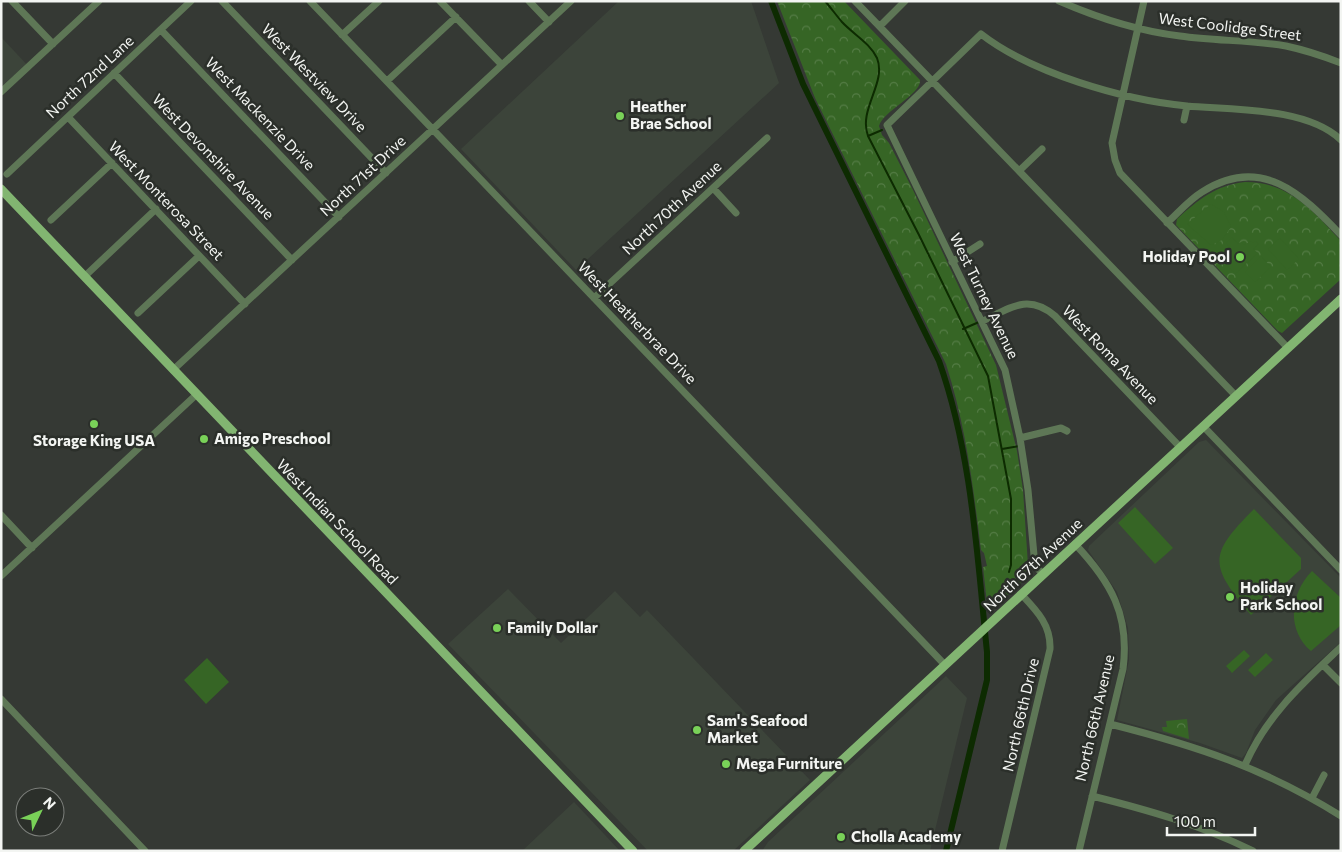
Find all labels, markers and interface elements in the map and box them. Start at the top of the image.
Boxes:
street label: West Coolidge Street [1158,8,1303,44]
street label: West Westview Drive [258,19,371,135]
street label: North 72nd Lane [42,31,137,121]
street label: West Mackenzie Drive [202,53,319,174]
street label: West Devonshire Avenue [149,90,278,223]
place label: Heather Brae School [630,97,712,132]
marker: Heather Brae School [614,110,626,122]
street label: North 71st Drive [316,131,409,219]
street label: West Monterosa Street [105,137,228,263]
street label: North 70th Avenue [618,157,725,258]
street label: West Turney Avenue [947,230,1023,361]
place label: Holiday Pool [1142,247,1230,265]
marker: Holiday Pool [1234,251,1246,263]
street label: West Heatherbrae Drive [575,257,701,387]
street label: West Roma Avenue [1059,301,1163,407]
marker: Storage King USA [88,418,100,430]
place label: Amigo Preschool [214,429,331,447]
place label: Storage King USA [33,431,155,449]
marker: Amigo Preschool [198,433,210,445]
street label: West Indian School Road [273,455,402,588]
street label: North 67th Avenue [979,514,1085,615]
place label: Holiday Park School [1240,578,1322,613]
marker: Holiday Park School [1224,591,1236,603]
place label: Family Dollar [507,618,598,636]
marker: Family Dollar [491,622,503,634]
street label: North 66th Avenue [1071,652,1117,783]
street label: North 66th Drive [998,656,1042,773]
place label: Sam's Seafood Market [707,711,808,746]
marker: Sam's Seafood Market [691,724,703,736]
place label: Mega Furniture [736,754,842,772]
marker: Mega Furniture [720,758,732,770]
north arrow [15,787,65,837]
text: N [40,793,60,812]
scale bar [1167,804,1254,836]
text: 100 m [1174,812,1216,830]
place label: Cholla Academy [851,827,962,845]
marker: Cholla Academy [835,831,847,843]

